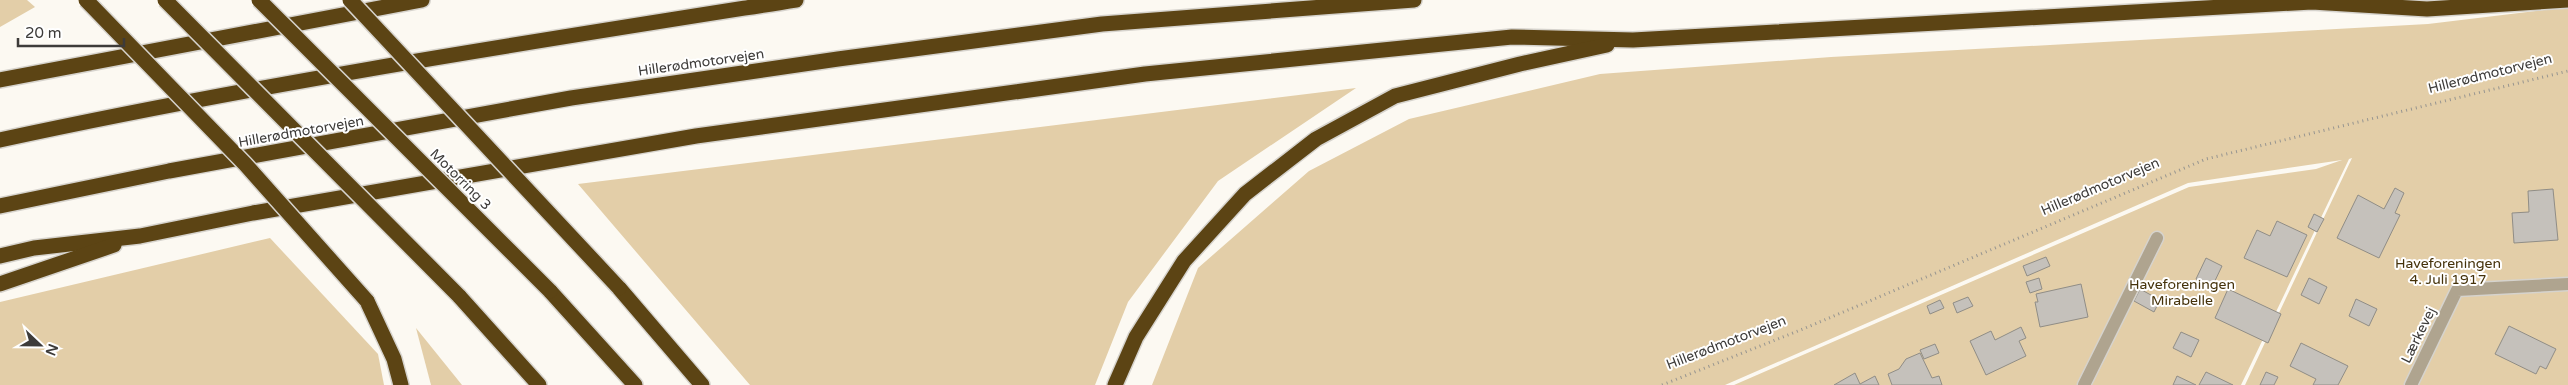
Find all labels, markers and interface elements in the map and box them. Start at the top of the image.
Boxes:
scale bar [18,15,124,47]
text: 20 m [25,24,62,42]
street label: Hillerødmotorvejen [637,45,765,80]
street label: Hillerødmotorvejen [2426,50,2554,97]
street label: Hillerødmotorvejen [237,112,365,151]
street label: Motorring 3 [427,145,495,213]
street label: Hillerødmotorvejen [2038,154,2162,219]
park label: Haveforeningen 4. Juli 1917 [2395,255,2501,288]
park label: Haveforeningen Mirabelle [2129,276,2235,309]
street label: Lærkevej [2398,304,2439,366]
street label: Hillerødmotorvejen [1664,312,1789,373]
north arrow [15,320,65,370]
text: N [42,341,62,358]

